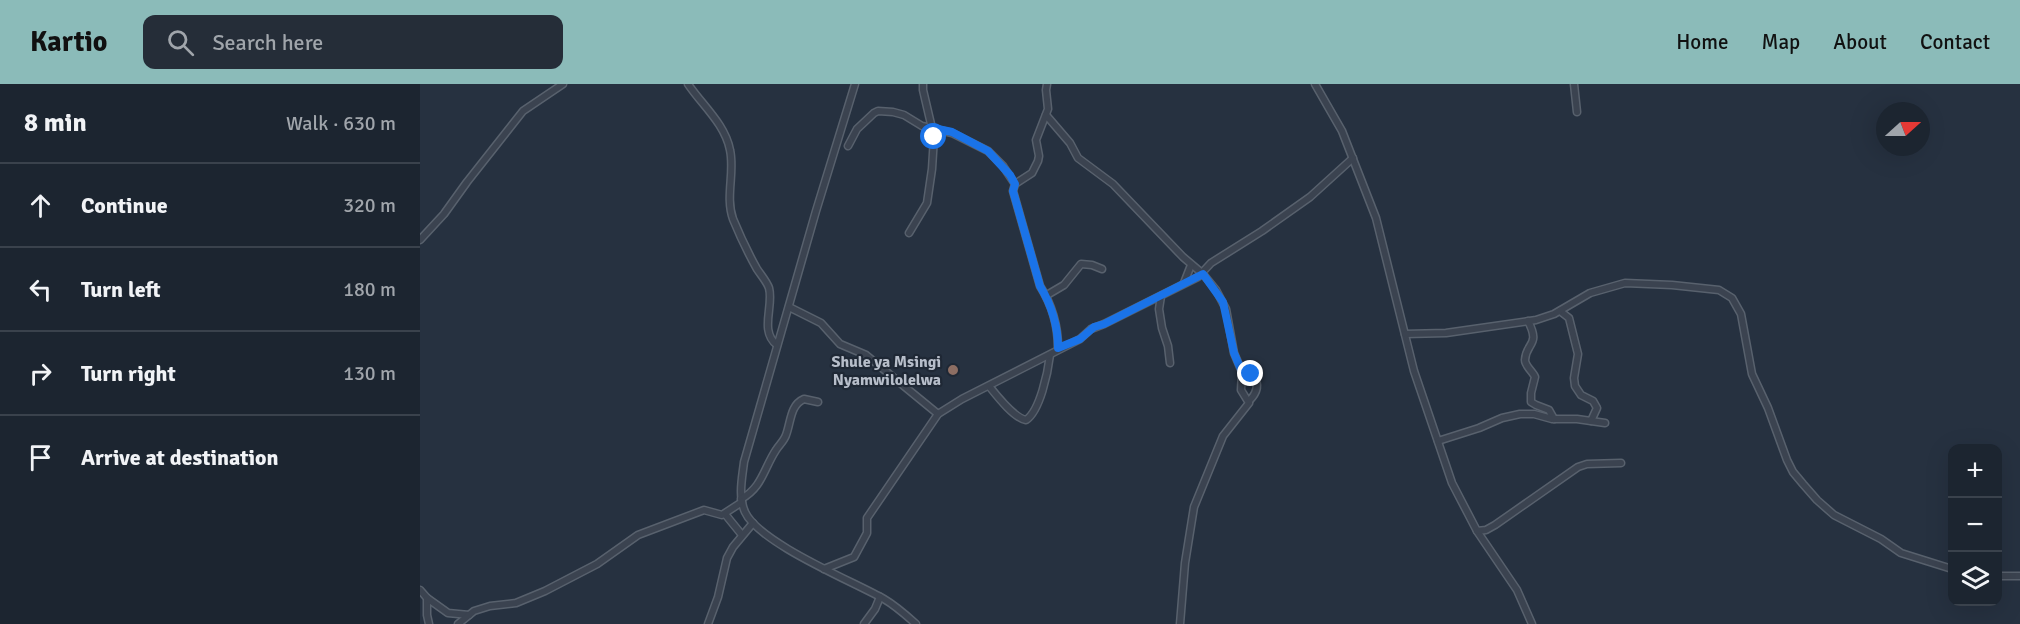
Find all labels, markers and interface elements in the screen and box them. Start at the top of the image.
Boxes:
search box [143,15,563,69]
text: Kartio [30,25,107,59]
icon: search [164,26,197,59]
text: Search here [212,29,323,56]
text: Home [1676,29,1729,55]
text: Map [1762,29,1800,55]
text: About [1833,29,1887,55]
text: Contact [1920,29,1990,55]
north arrow [1876,102,1930,156]
text: 8 min [24,107,87,139]
text: Walk · 630 m [286,111,396,136]
route start [920,123,946,149]
icon: ahead [24,189,57,222]
text: Continue [81,192,168,219]
text: 320 m [343,193,396,218]
icon: left [24,273,57,306]
text: Turn left [81,276,161,303]
text: 180 m [343,277,396,302]
place label: Shule ya Msingi Nyamwilolelwa [831,352,941,390]
icon: right [24,357,57,390]
text: Turn right [81,360,176,387]
route end [1237,360,1263,386]
text: 130 m [343,361,396,386]
marker: Shule ya Msingi Nyamwilolelwa [946,363,960,377]
icon: arrive [24,441,57,474]
text: Arrive at destination [81,444,278,471]
map controls [1948,444,2002,606]
button: + [1948,444,2002,498]
button: − [1948,498,2002,552]
button: layers [1948,552,2002,606]

